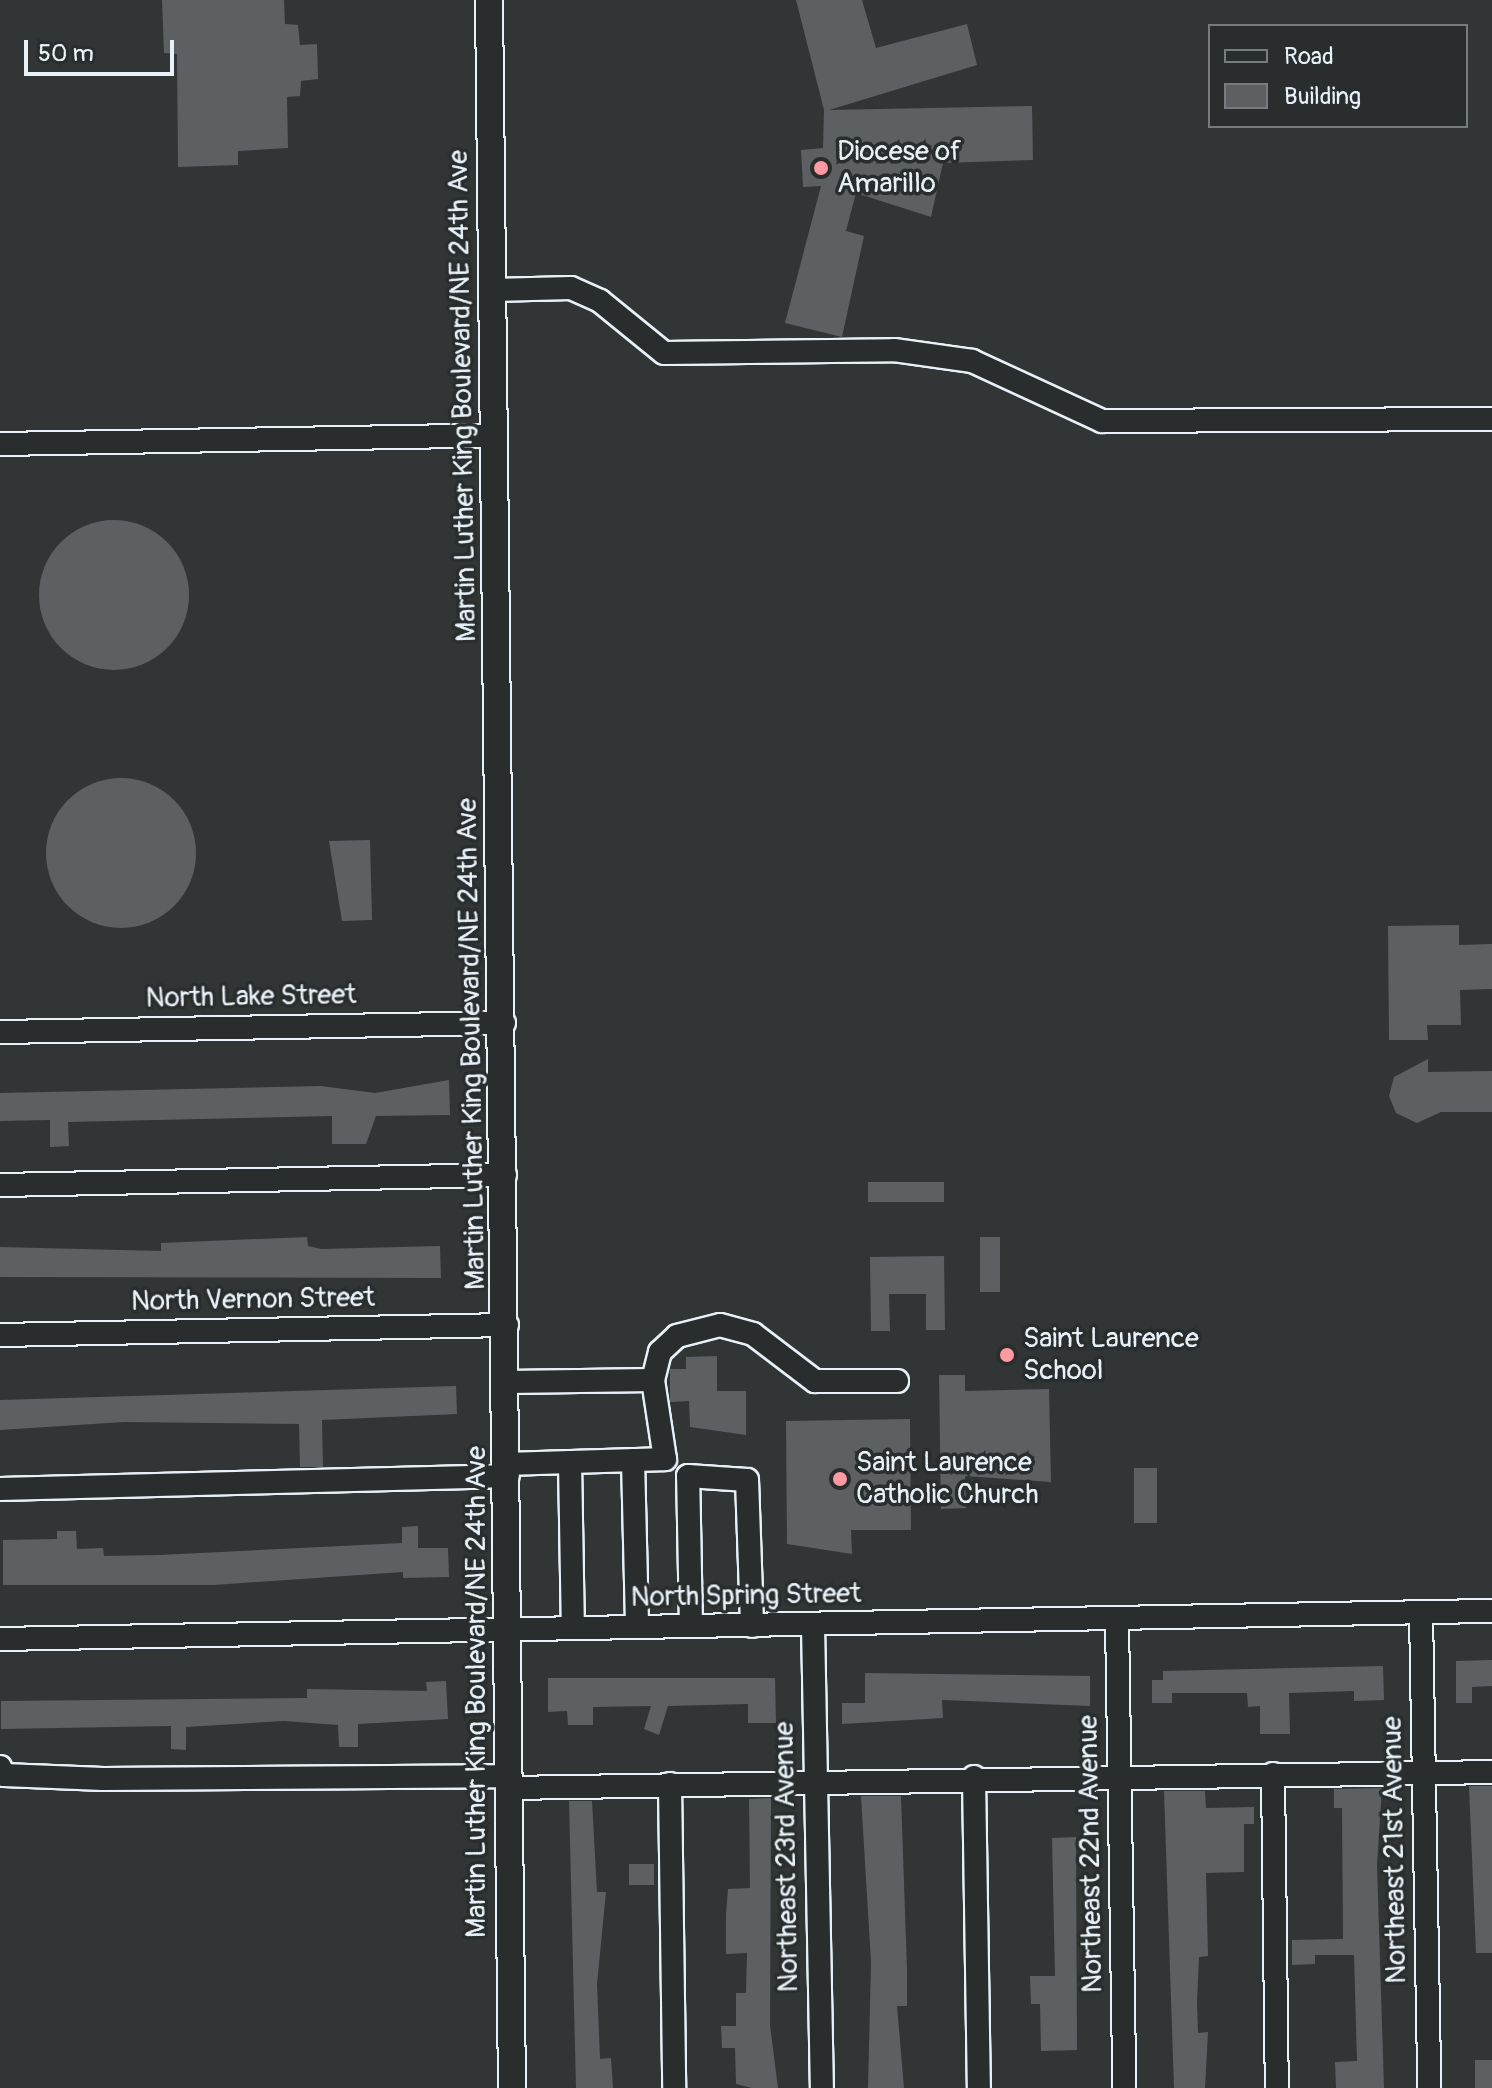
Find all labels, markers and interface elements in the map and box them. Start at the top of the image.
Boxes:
scale bar [28,24,178,74]
legend [1208,24,1468,128]
text: 50 m [38,39,94,68]
text: Road [1284,42,1334,71]
text: Building [1284,82,1361,111]
place label: Diocese of Amarillo [837,135,961,201]
street label: Martin Luther King Boulevard/NE 24th Ave [442,150,484,642]
marker: Diocese of Amarillo [812,159,830,177]
street label: Martin Luther King Boulevard/NE 24th Ave [451,798,493,1290]
street label: North Lake Street [145,978,357,1016]
street label: North Vernon Street [131,1281,375,1319]
place label: Saint Laurence School [1023,1322,1199,1388]
marker: Saint Laurence School [998,1346,1016,1364]
street label: Martin Luther King Boulevard/NE 24th Ave [460,1446,494,1938]
place label: Saint Laurence Catholic Church [856,1446,1039,1512]
marker: Saint Laurence Catholic Church [831,1470,849,1488]
street label: North Spring Street [630,1577,862,1615]
street label: Northeast 22nd Avenue [1072,1715,1110,1993]
street label: Northeast 21st Avenue [1376,1716,1414,1984]
street label: Northeast 23rd Avenue [768,1721,806,1993]

